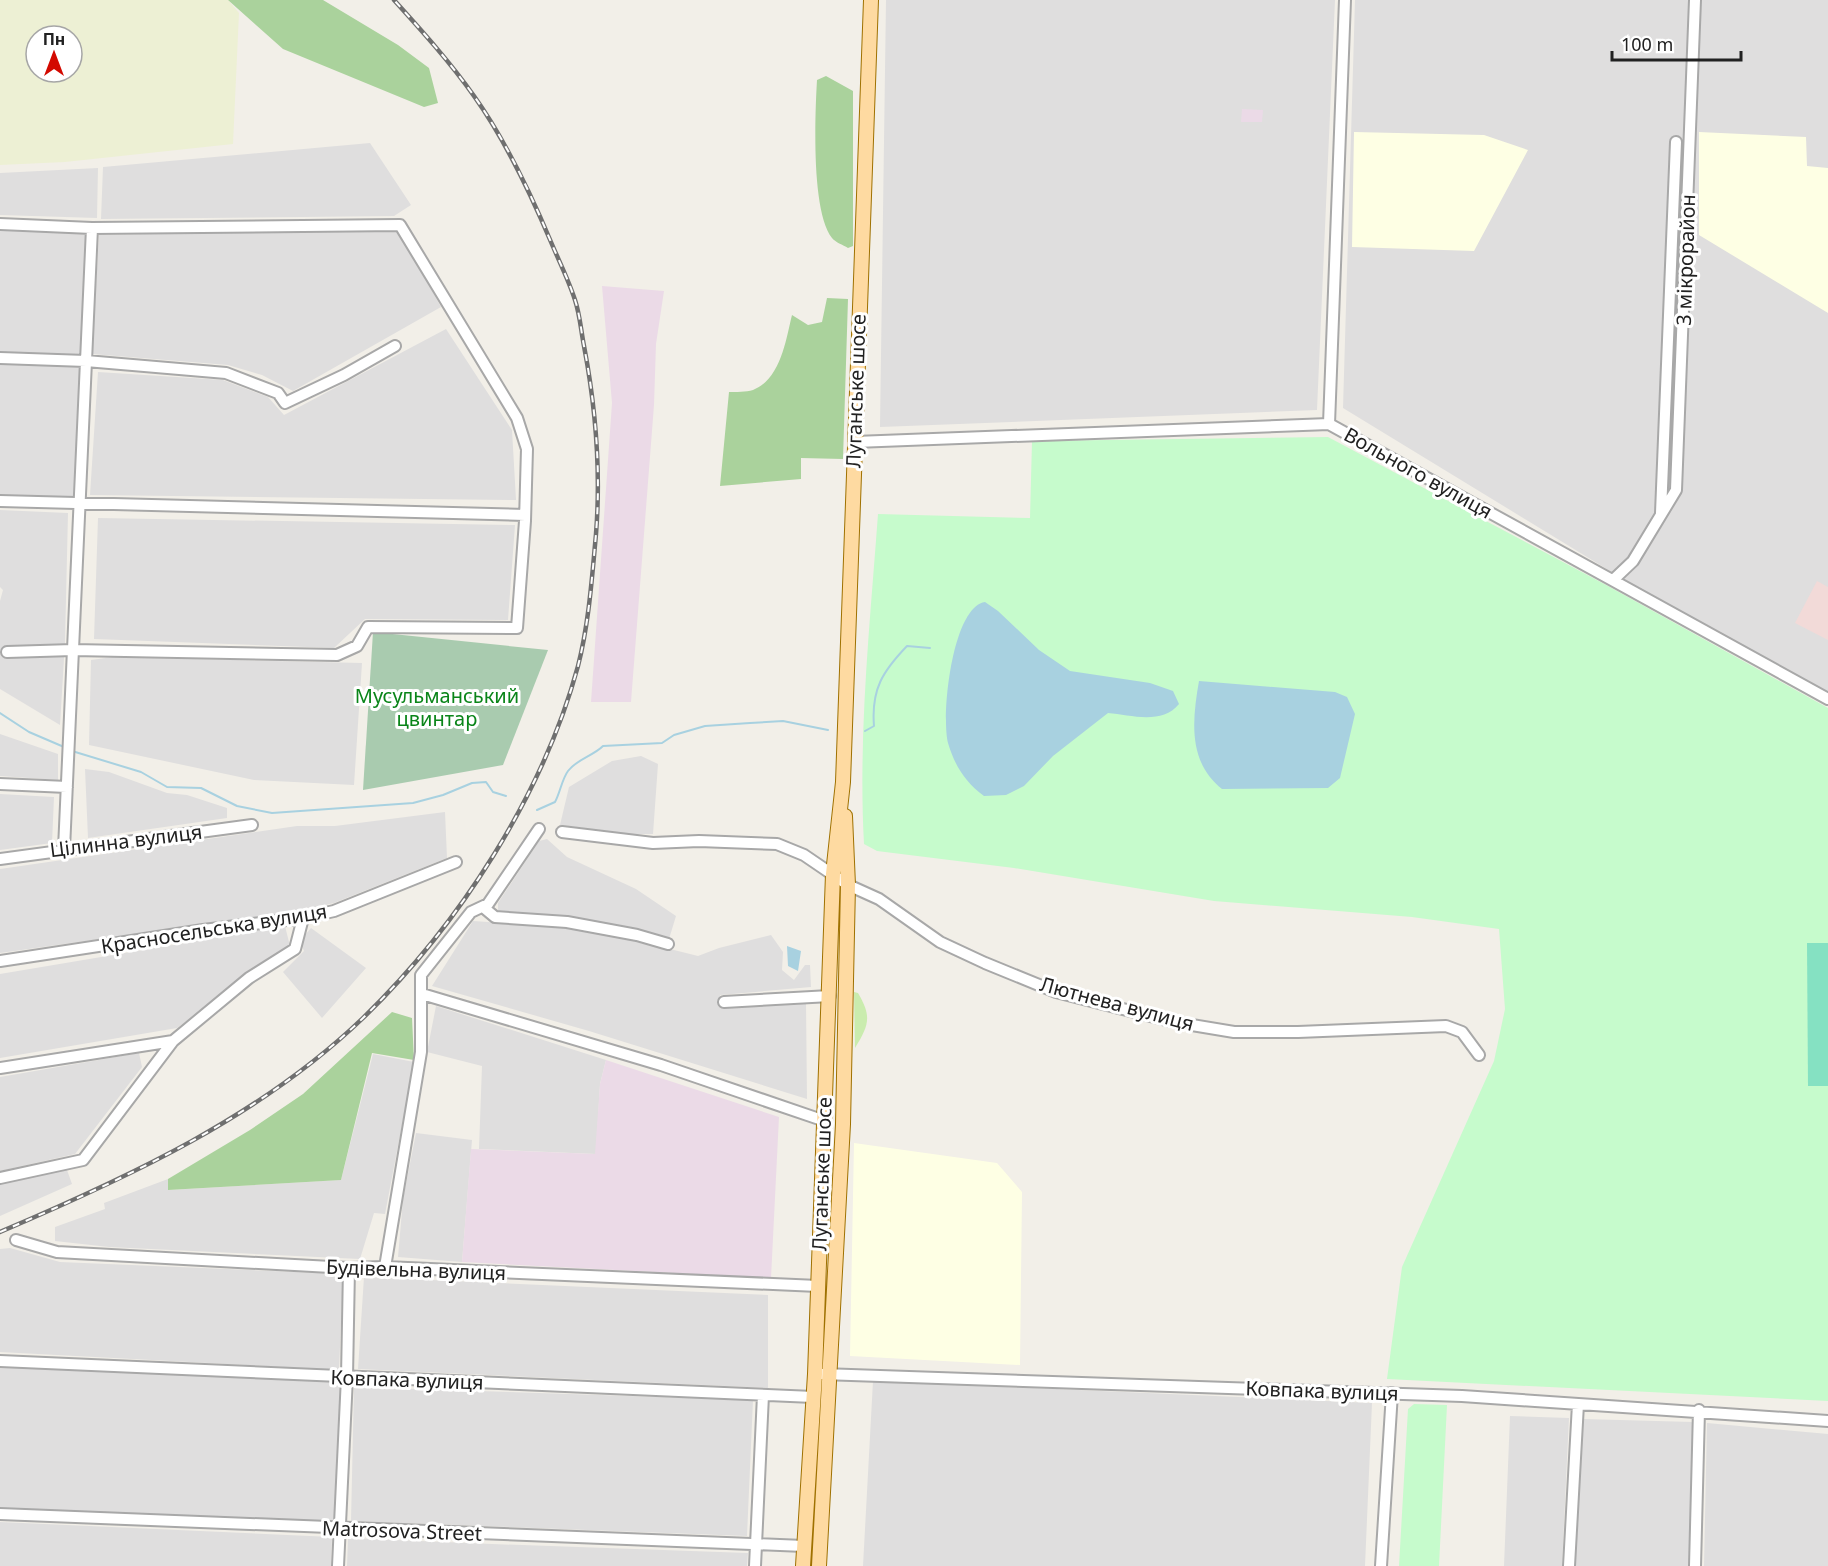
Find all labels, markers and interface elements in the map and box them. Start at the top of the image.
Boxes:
north arrow [24,24,84,84]
scale bar [1612,24,1741,62]
text: Пн [43,28,65,50]
text: 100 m [1621,32,1673,56]
street label: 3 мікрорайон [1670,194,1701,326]
street label: Луганське шосе [839,314,872,468]
street label: Вольного вулиця [1339,421,1497,524]
park label: Мусульманський цвинтар [355,682,519,732]
street label: Цілинна вулиця [48,818,204,863]
street label: Красносельська вулиця [99,897,329,960]
street label: Лютнева вулиця [1037,970,1197,1037]
street label: Луганське шосе [805,1097,838,1251]
street label: Будівельна вулиця [325,1253,507,1286]
street label: Ковпака вулиця [330,1363,484,1396]
street label: Ковпака вулиця [1245,1374,1399,1407]
street label: Matrosova Street [321,1514,483,1547]

